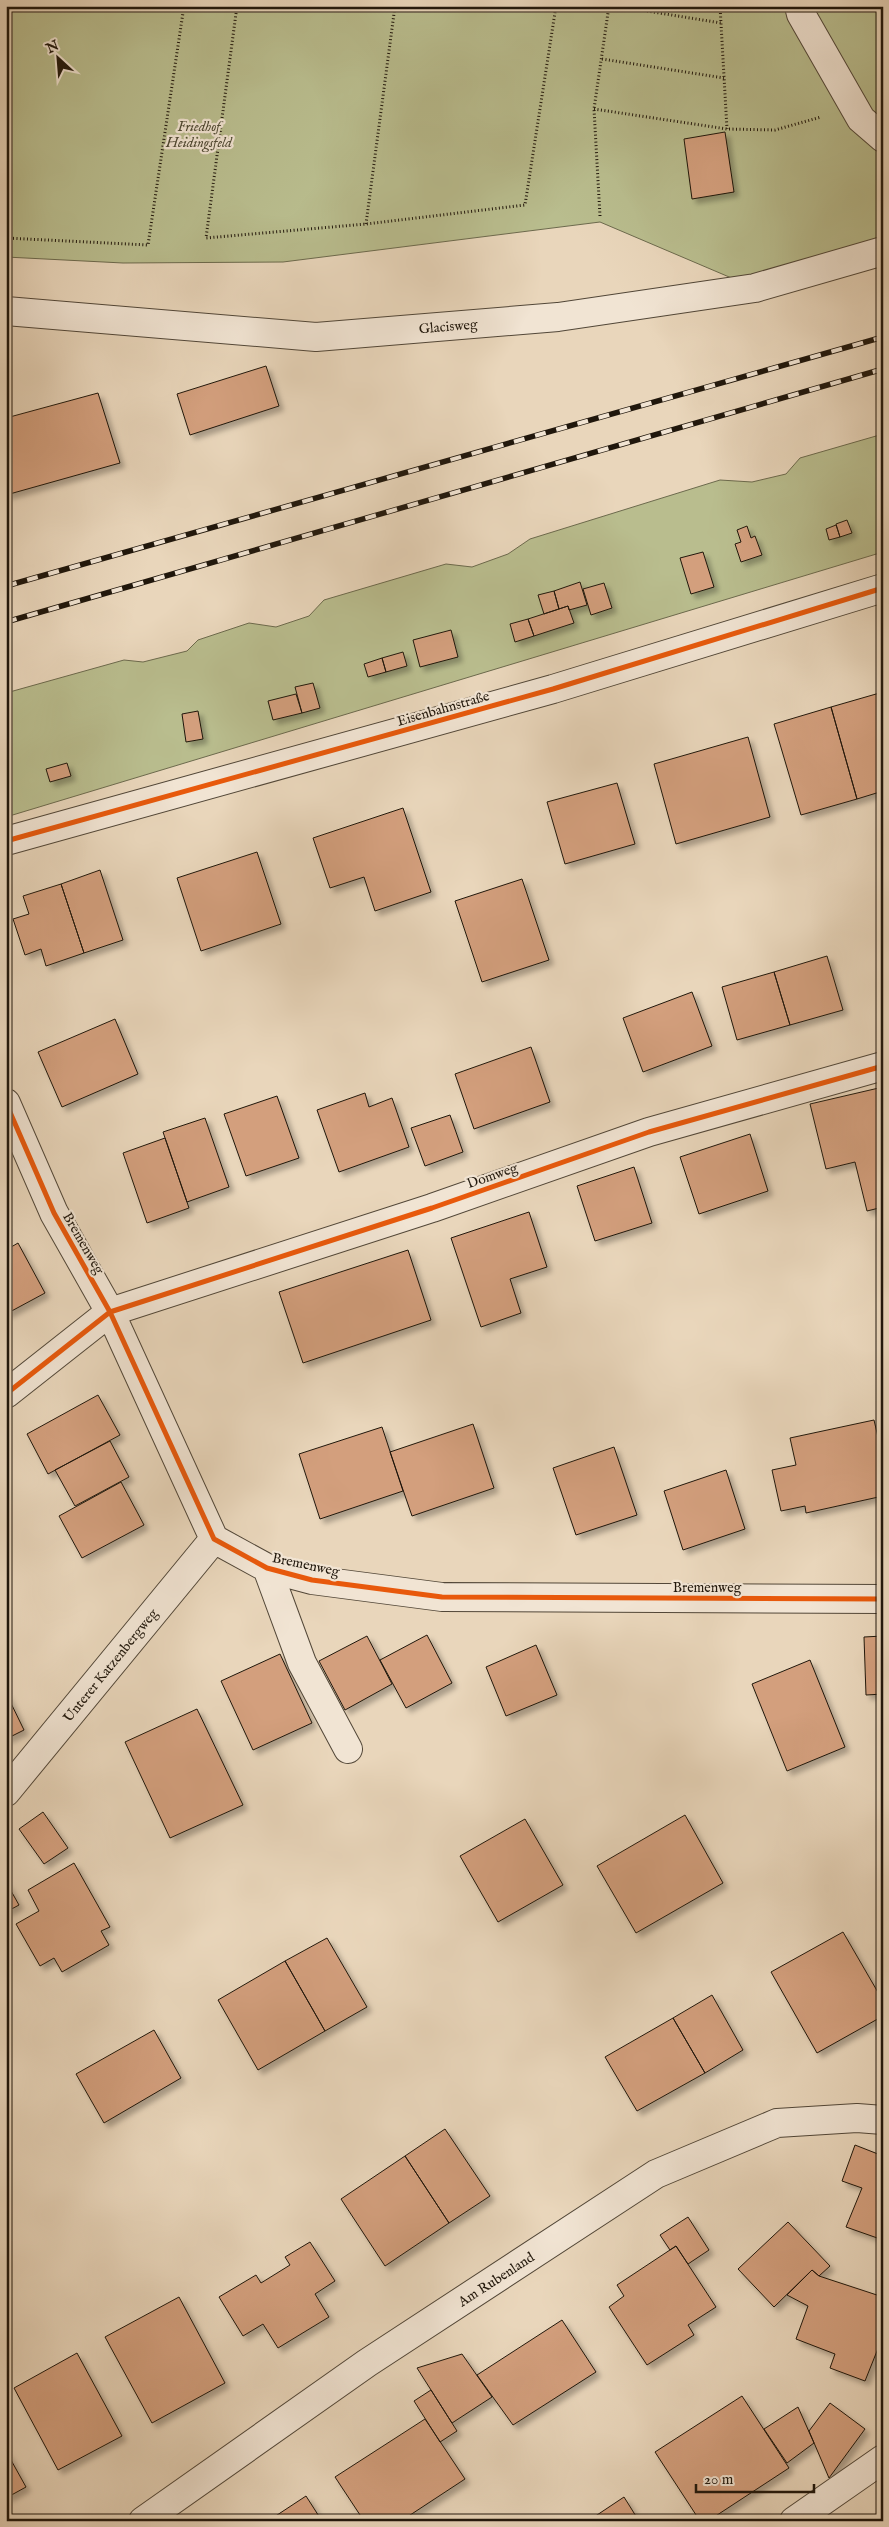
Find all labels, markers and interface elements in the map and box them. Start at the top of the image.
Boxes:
north arrow [32,32,82,82]
text: N [42,36,62,58]
park label: Friedhof Heidingsfeld [165,118,233,153]
street label: Glacisweg [418,315,479,339]
street label: Eisenbahnstraße [395,687,492,731]
street label: Domweg [465,1159,520,1193]
street label: Bremenweg [58,1209,108,1278]
street label: Bremenweg [270,1549,342,1581]
street label: Bremenweg [673,1579,742,1597]
street label: Unterer Katzenbergweg [59,1605,162,1726]
street label: Am Rubenland [454,2248,539,2312]
scale bar [696,2462,814,2494]
text: 20 m [704,2470,734,2489]

